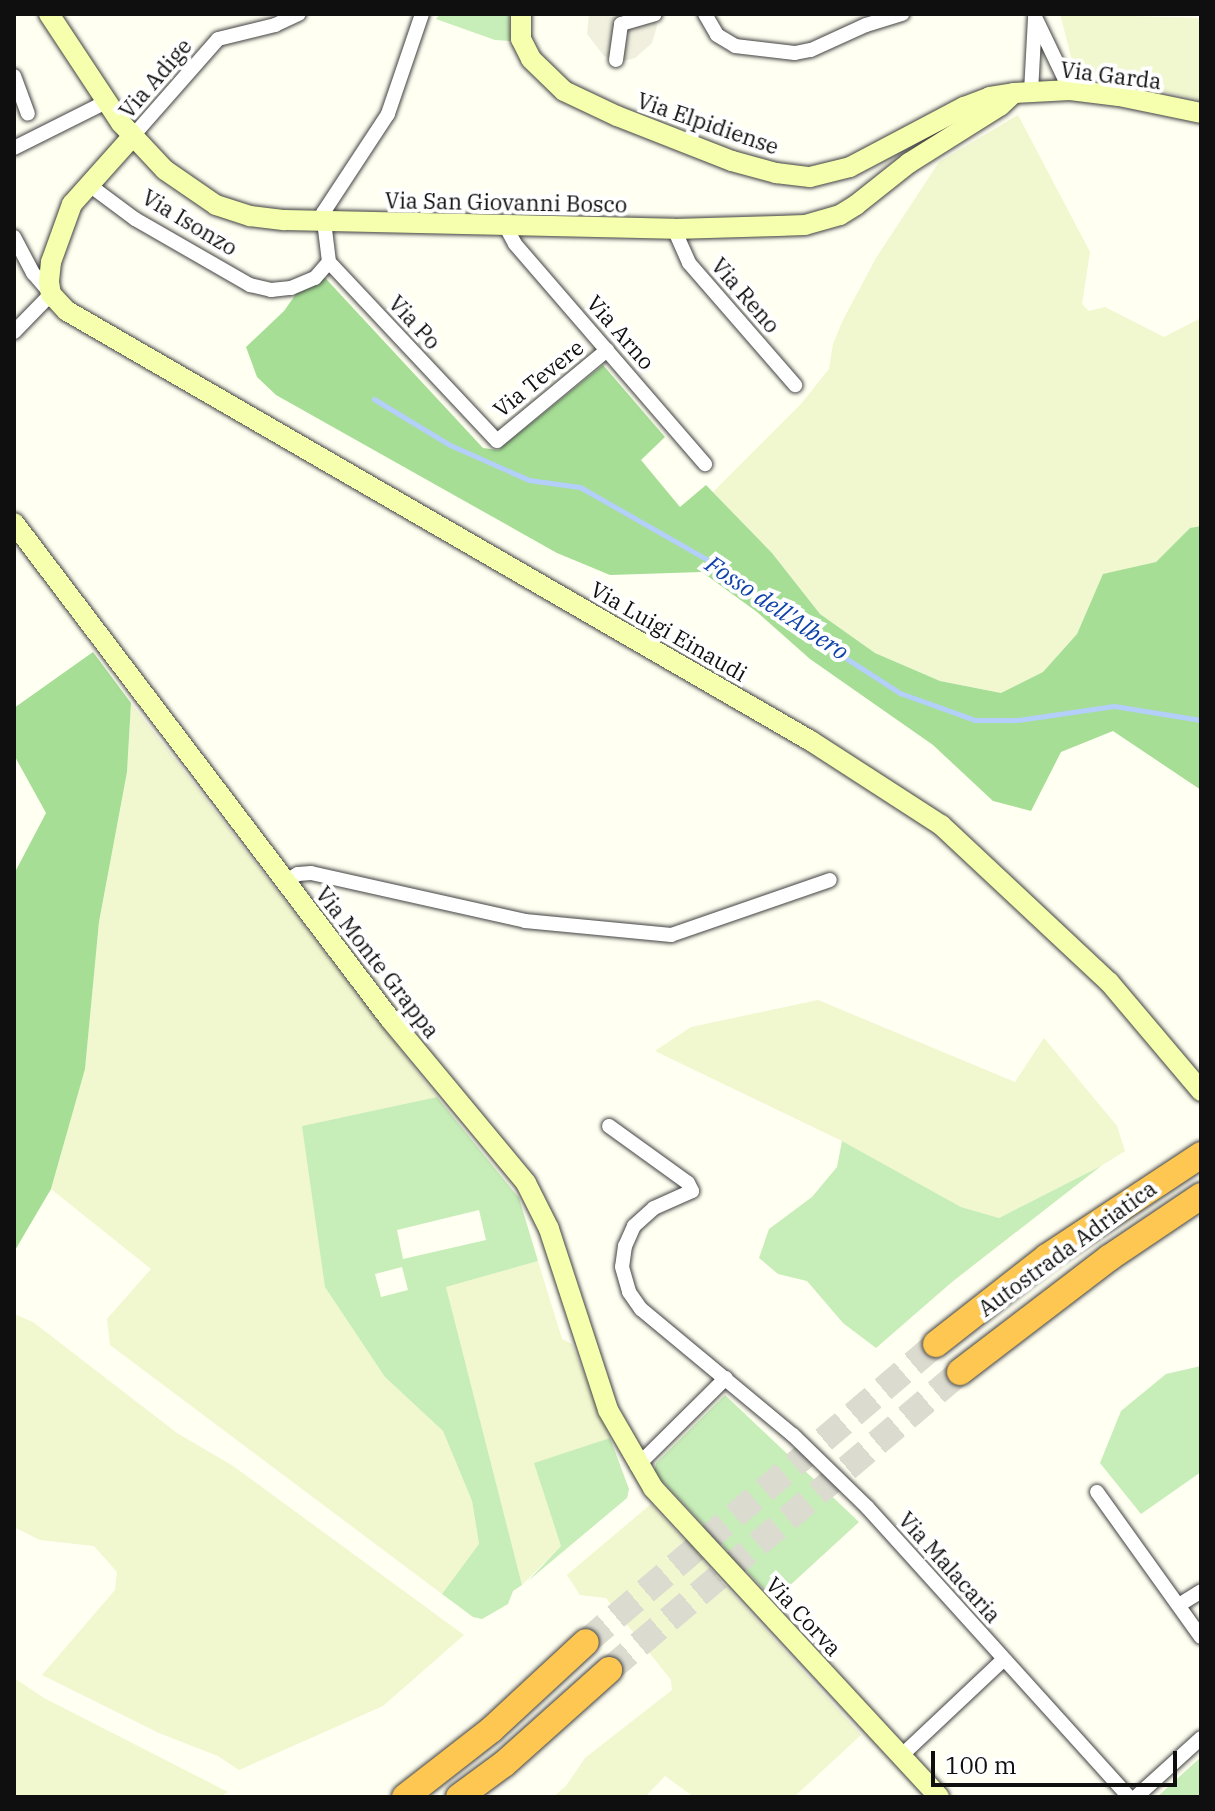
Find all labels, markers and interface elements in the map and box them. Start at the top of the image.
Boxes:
street label: Via Adige [113,33,197,123]
street label: Via Garda [1059,56,1163,94]
street label: Via Elpidiense [634,86,782,160]
street label: Via Isonzo [138,183,242,261]
street label: Via San Giovanni Bosco [385,187,627,217]
street label: Via Reno [706,252,786,338]
street label: Via Po [384,290,446,354]
street label: Via Arno [582,290,660,374]
street label: Via Tevere [488,334,588,422]
water label: Fosso dell'Albero [700,550,854,666]
street label: Via Luigi Einaudi [586,575,752,687]
street label: Via Monte Grappa [311,881,445,1043]
street label: Autostrada Adriatica [973,1174,1161,1322]
street label: Via Malacaria [893,1506,1007,1628]
street label: Via Corva [761,1571,847,1661]
scale bar [935,1735,1181,1785]
text: 100 m [945,1749,1017,1781]

